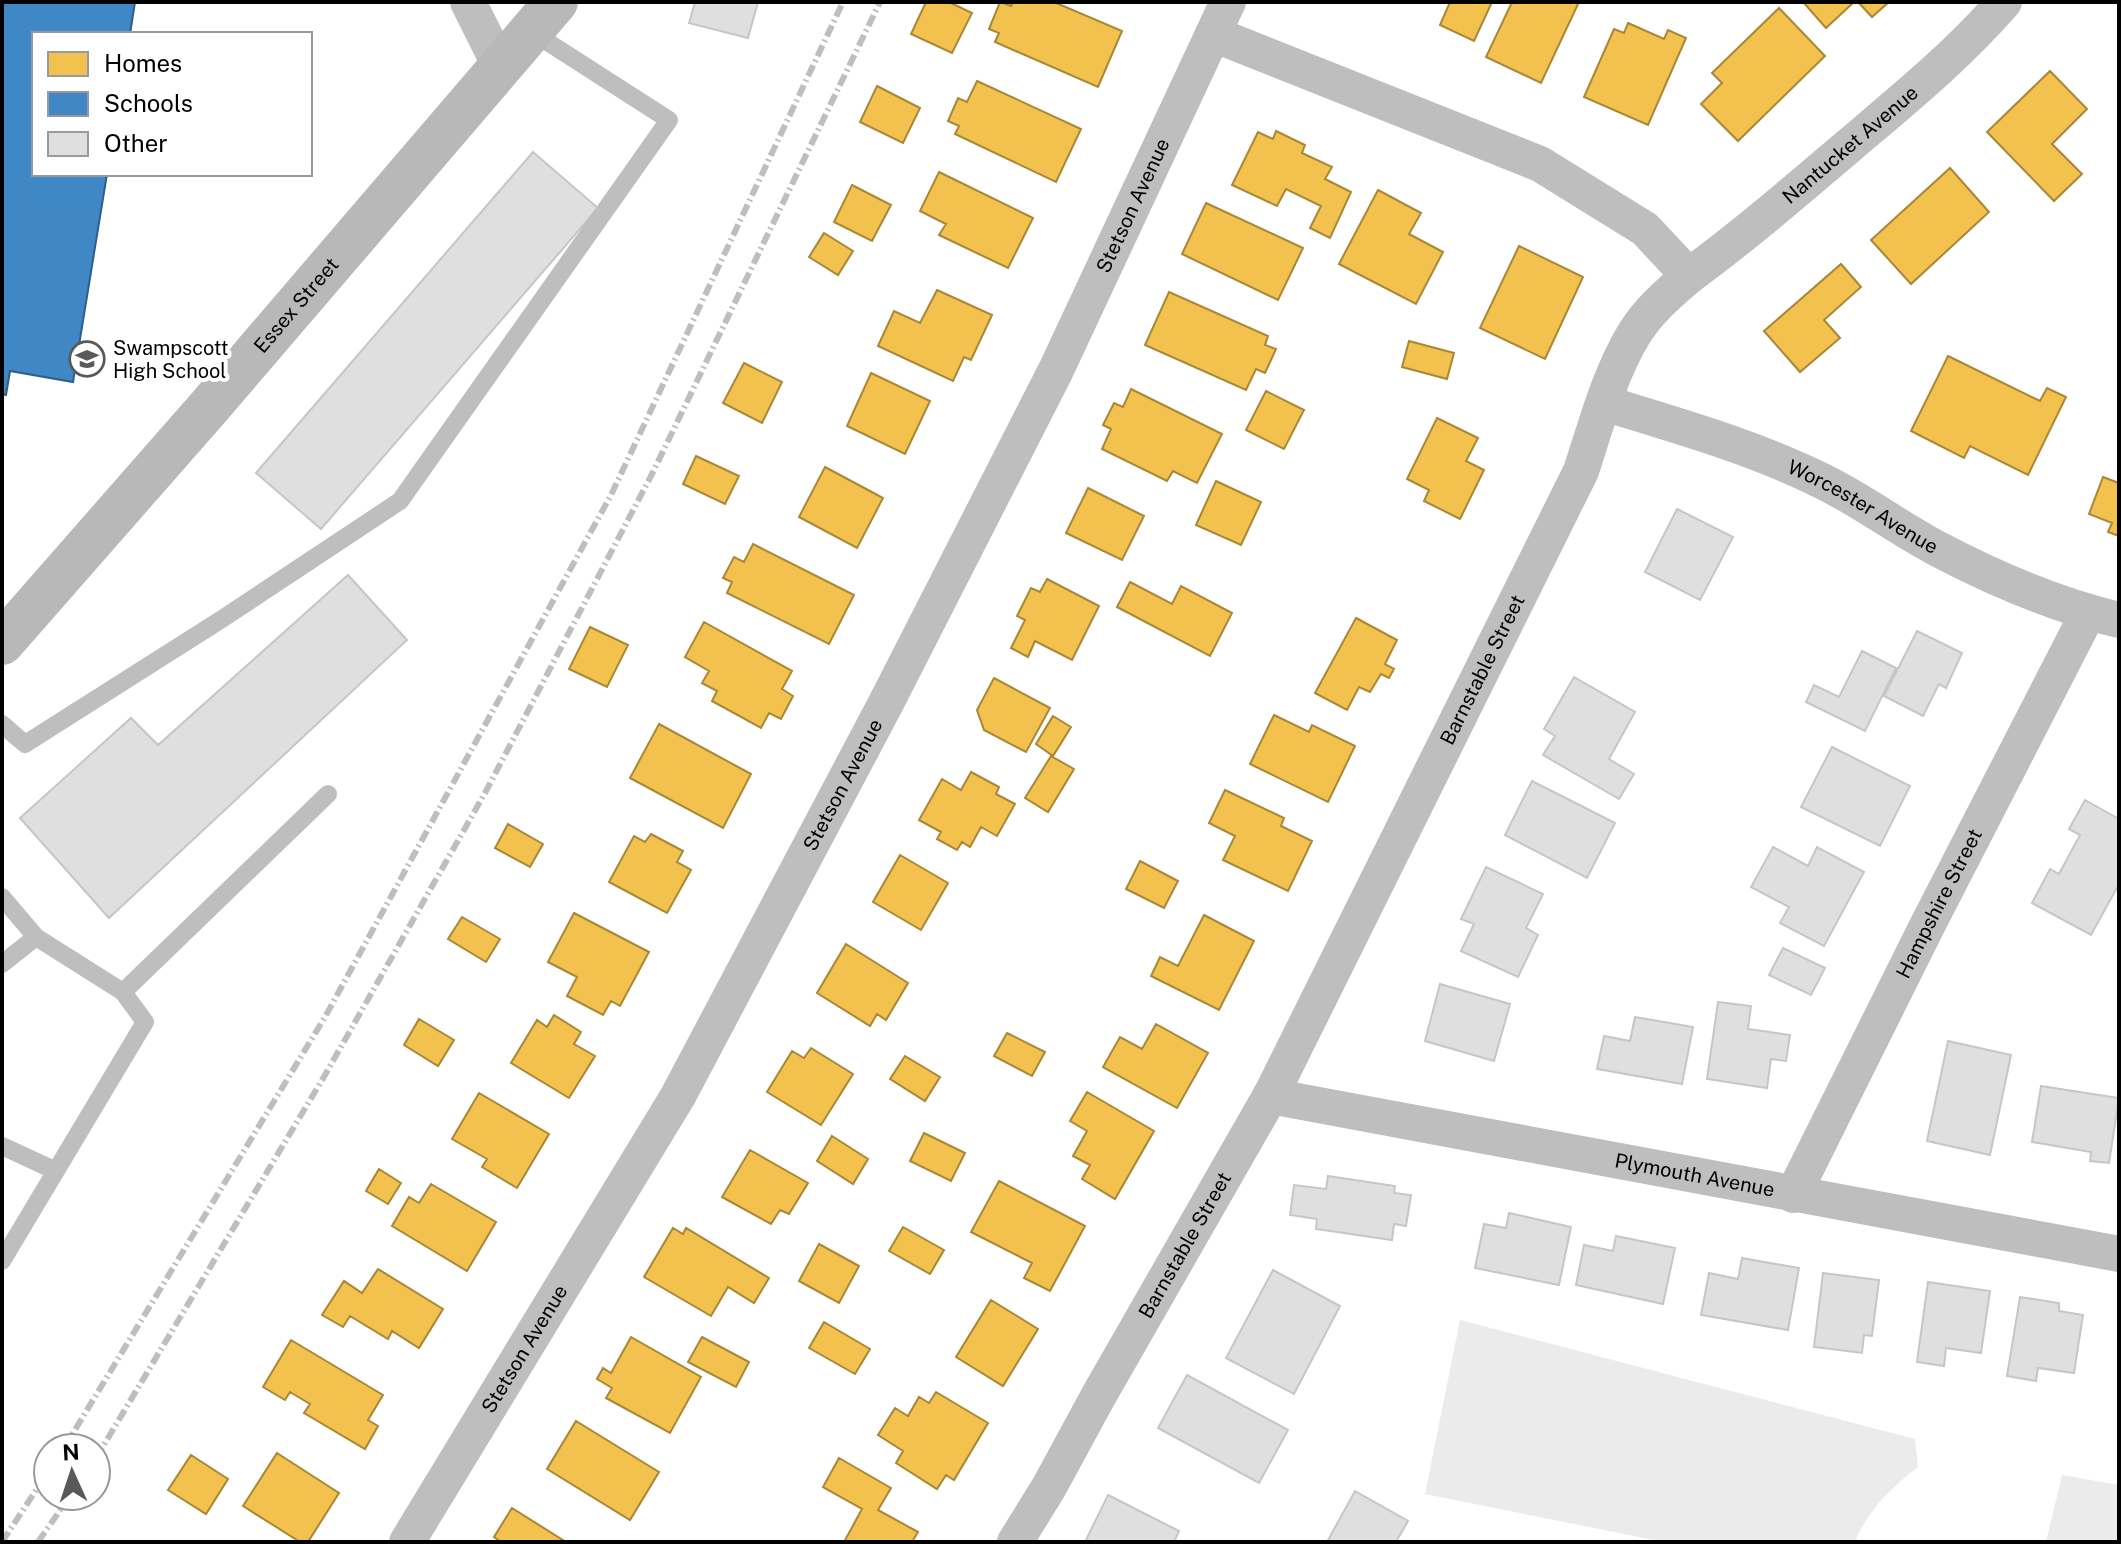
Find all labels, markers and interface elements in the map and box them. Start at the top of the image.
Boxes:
legend [32,32,312,176]
text: Homes [104,49,182,77]
street label: Nantucket Avenue [1778,80,1923,209]
text: Schools [104,89,193,117]
text: Other [104,129,168,157]
street label: Stetson Avenue [1091,134,1175,277]
street label: Essex Street [249,253,344,358]
place label: Swampscott High School [113,336,228,383]
school or university icon: Swampscott High School [68,340,106,378]
street label: Worcester Avenue [1784,455,1942,559]
street label: Barnstable Street [1435,591,1530,749]
street label: Stetson Avenue [798,715,887,855]
street label: Hampshire Street [1891,825,1987,982]
street label: Plymouth Avenue [1613,1148,1777,1202]
street label: Barnstable Street [1134,1168,1236,1323]
street label: Stetson Avenue [476,1280,572,1417]
north arrow [32,1432,112,1512]
text: N [62,1439,80,1465]

